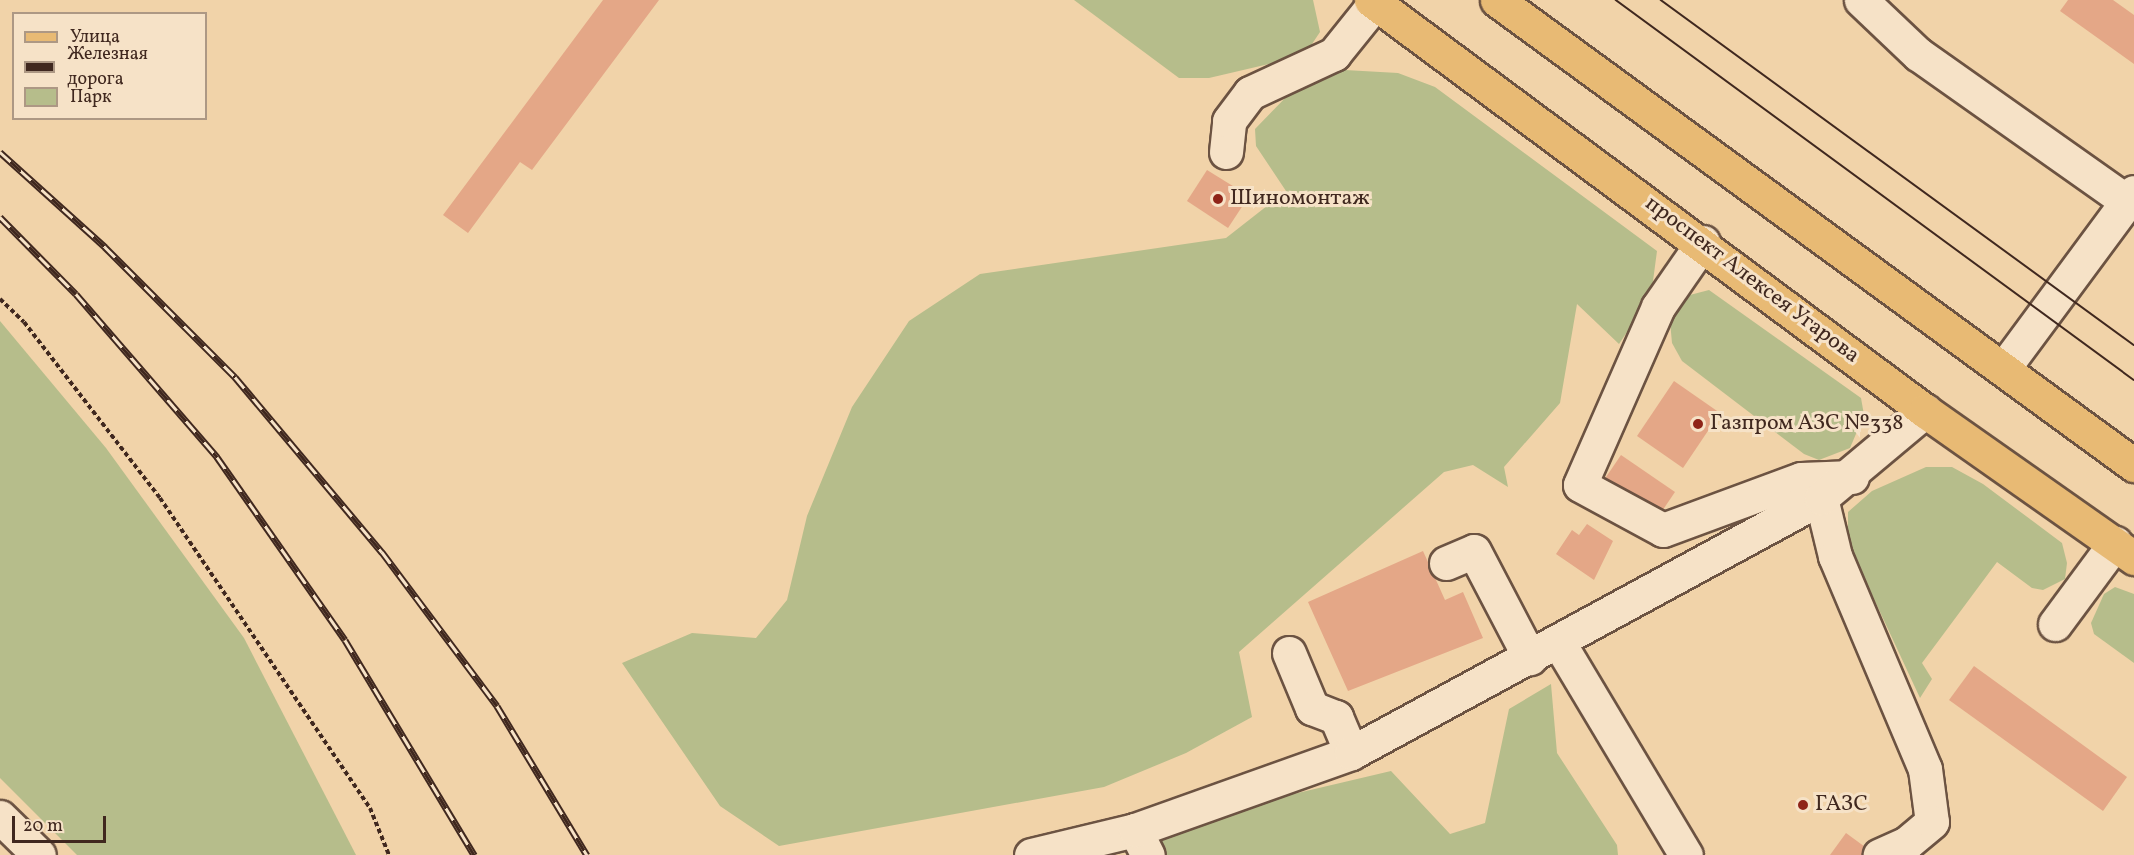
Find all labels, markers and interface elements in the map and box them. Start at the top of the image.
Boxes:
legend [12,12,207,120]
text: Улица [70,25,120,50]
text: Железная дорога [67,42,148,92]
text: Парк [70,85,112,110]
place label: Шиномонтаж [1230,186,1370,212]
street label: проспект Алексея Угарова [1639,191,1865,369]
marker: Шиномонтаж [1211,192,1225,206]
place label: Газпром АЗС №338 [1710,411,1903,437]
marker: Газпром АЗС №338 [1691,417,1705,431]
place label: ГАЗС [1815,792,1868,818]
marker: ГАЗС [1796,798,1810,812]
scale bar [15,804,110,842]
text: 20 m [23,814,63,839]

